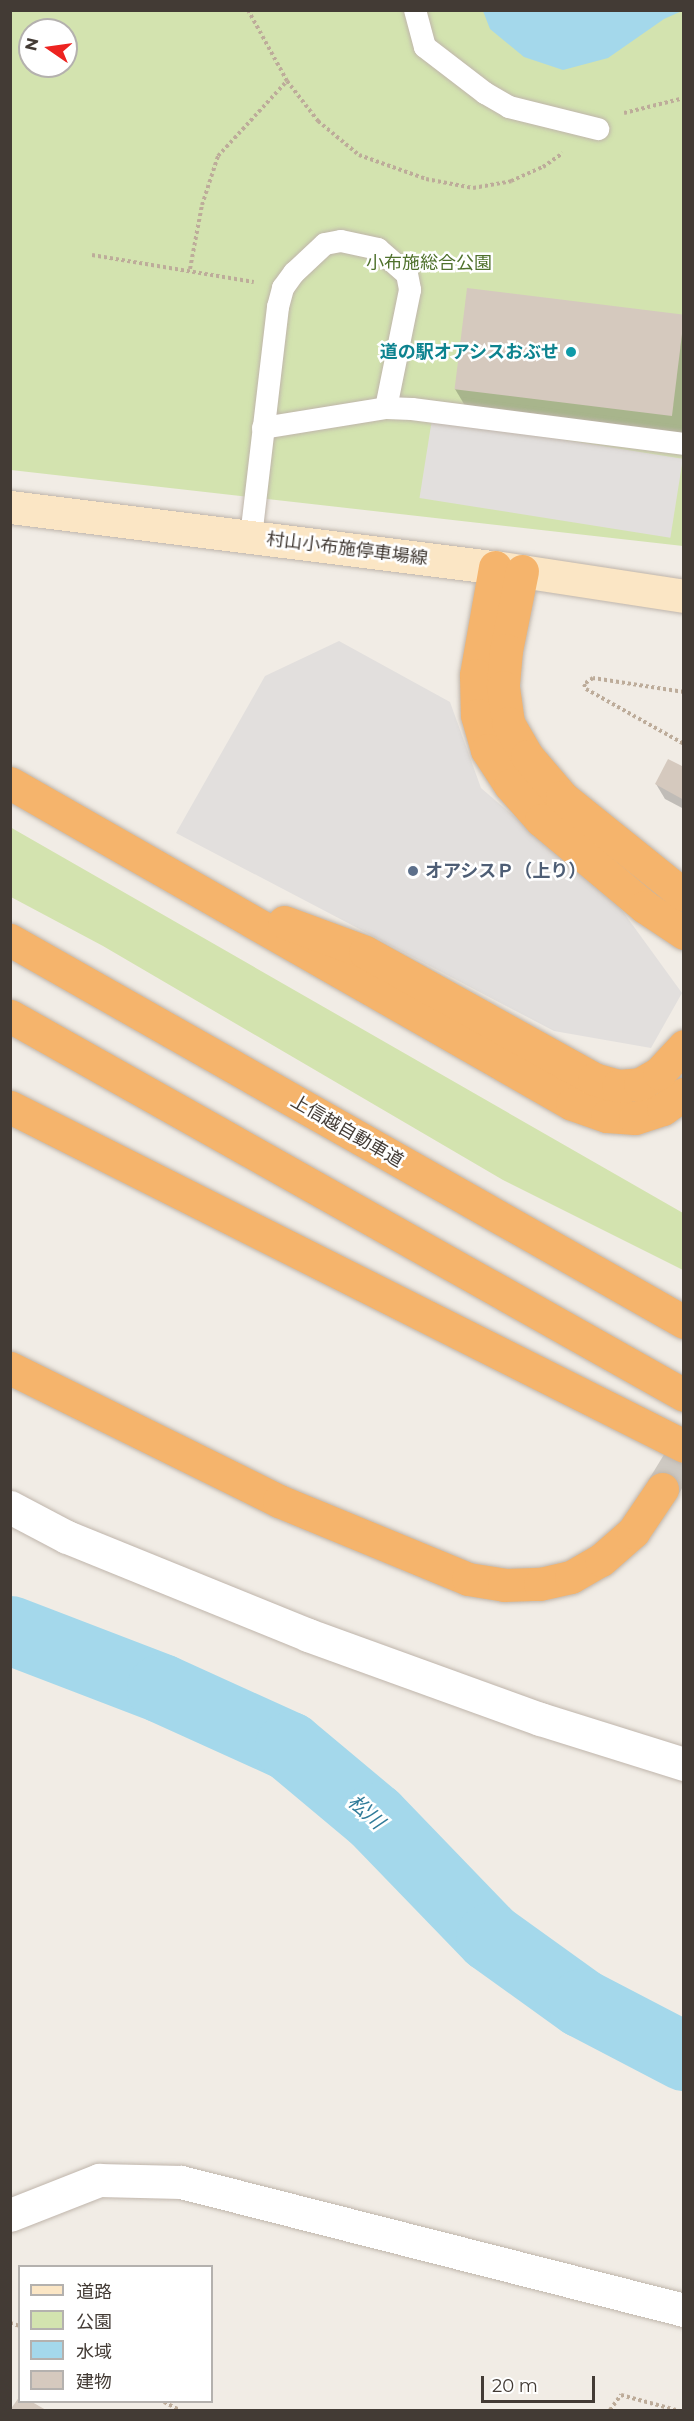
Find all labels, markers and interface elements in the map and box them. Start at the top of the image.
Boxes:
north arrow [18,18,78,78]
text: N [21,36,43,53]
park label: 小布施総合公園 [366,252,492,274]
place label: 道の駅オアシスおぶせ [379,341,559,363]
marker: 道の駅オアシスおぶせ [564,345,578,359]
street label: 村山小布施停車場線 [265,528,429,570]
place label: オアシスＰ（上り） [425,860,587,882]
marker: オアシスＰ（上り） [406,864,420,878]
street label: 上信越自動車道 [287,1090,407,1172]
water label: 松川 [343,1790,389,1834]
legend [18,2265,213,2403]
text: 道路 [76,2281,112,2303]
text: 公園 [76,2311,112,2333]
text: 水域 [76,2341,112,2363]
scale bar [484,2364,598,2402]
text: 建物 [76,2371,112,2393]
text: 20 m [492,2375,538,2397]

